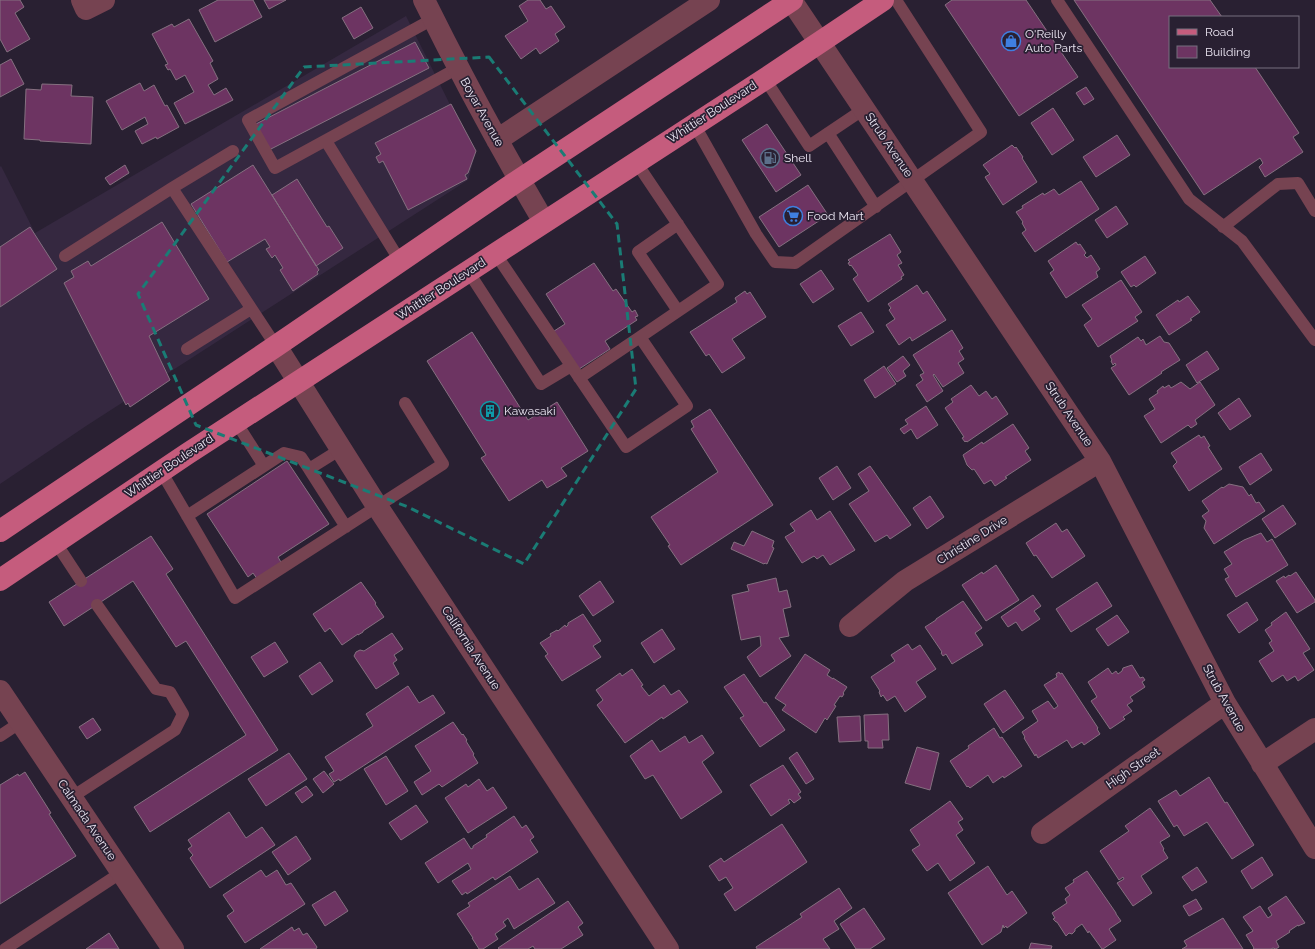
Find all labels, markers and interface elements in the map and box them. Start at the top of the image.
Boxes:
legend [1169,16,1299,68]
text: Road [1205,25,1234,39]
place label: O'Reilly Auto Parts [1025,27,1082,55]
shop icon: O'Reilly Auto Parts [1000,30,1022,52]
text: Building [1205,45,1251,59]
street label: Boyar Avenue [457,75,507,149]
street label: Whittier Boulevard [665,78,759,146]
street label: Strub Avenue [862,110,916,180]
fuel station icon: Shell [759,147,781,169]
place label: Shell [784,151,813,165]
supermarket icon: Food Mart [782,205,804,227]
place label: Food Mart [807,209,864,223]
street label: Whittier Boulevard [394,255,488,323]
street label: Strub Avenue [1042,379,1096,449]
building icon: Kawasaki [479,400,501,422]
place label: Kawasaki [504,404,556,418]
street label: Whittier Boulevard [122,431,216,501]
street label: Christine Drive [934,513,1010,567]
street label: California Avenue [439,604,503,692]
street label: Strub Avenue [1200,662,1248,734]
street label: High Street [1104,744,1162,792]
street label: Calmada Avenue [55,777,119,863]

